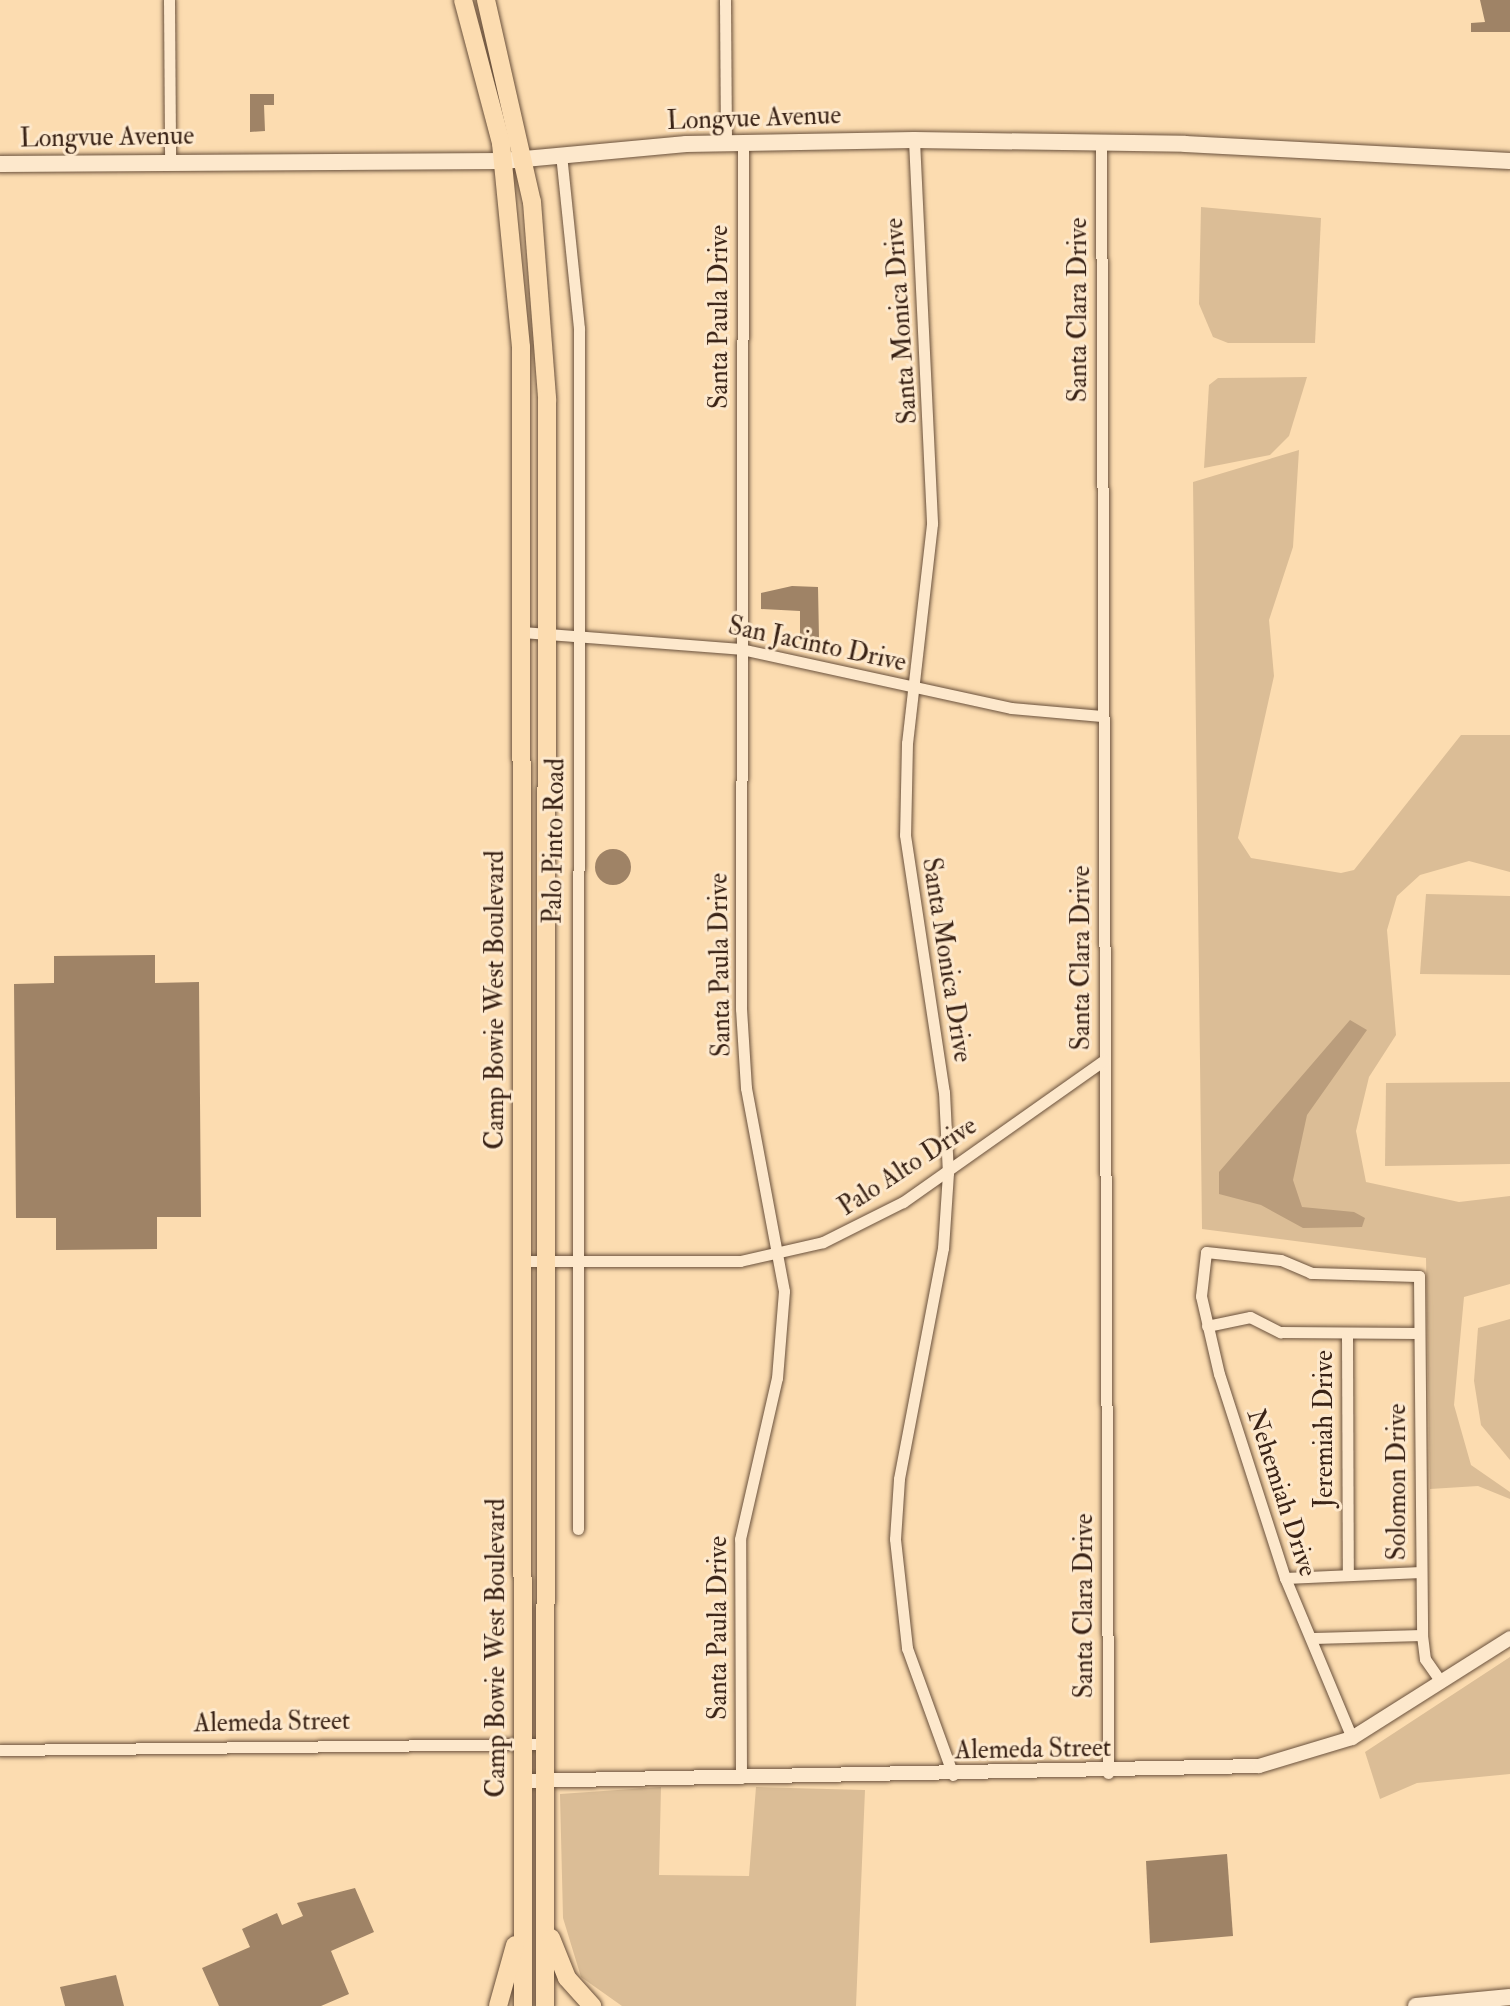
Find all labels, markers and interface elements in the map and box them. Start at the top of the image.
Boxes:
street label: Longvue Avenue [666,100,842,138]
street label: Longvue Avenue [20,121,194,155]
street label: Santa Monica Drive [879,217,925,425]
street label: Santa Clara Drive [1063,218,1095,402]
street label: Santa Paula Drive [704,225,736,409]
street label: San Jacinto Drive [725,611,909,679]
street label: Palo Pinto Road [538,758,572,924]
street label: Camp Bowie West Boulevard [480,850,512,1150]
street label: Santa Monica Drive [914,856,978,1064]
street label: Santa Clara Drive [1066,866,1098,1050]
street label: Santa Paula Drive [704,873,738,1057]
street label: Palo Alto Drive [833,1111,983,1223]
street label: Jeremiah Drive [1309,1350,1341,1508]
street label: Solomon Drive [1382,1404,1414,1560]
street label: Nehemiah Drive [1239,1405,1323,1581]
street label: Camp Bowie West Boulevard [481,1498,513,1798]
street label: Santa Clara Drive [1069,1514,1101,1698]
street label: Santa Paula Drive [703,1536,735,1720]
street label: Alemeda Street [193,1706,351,1740]
street label: Alemeda Street [954,1733,1112,1767]

